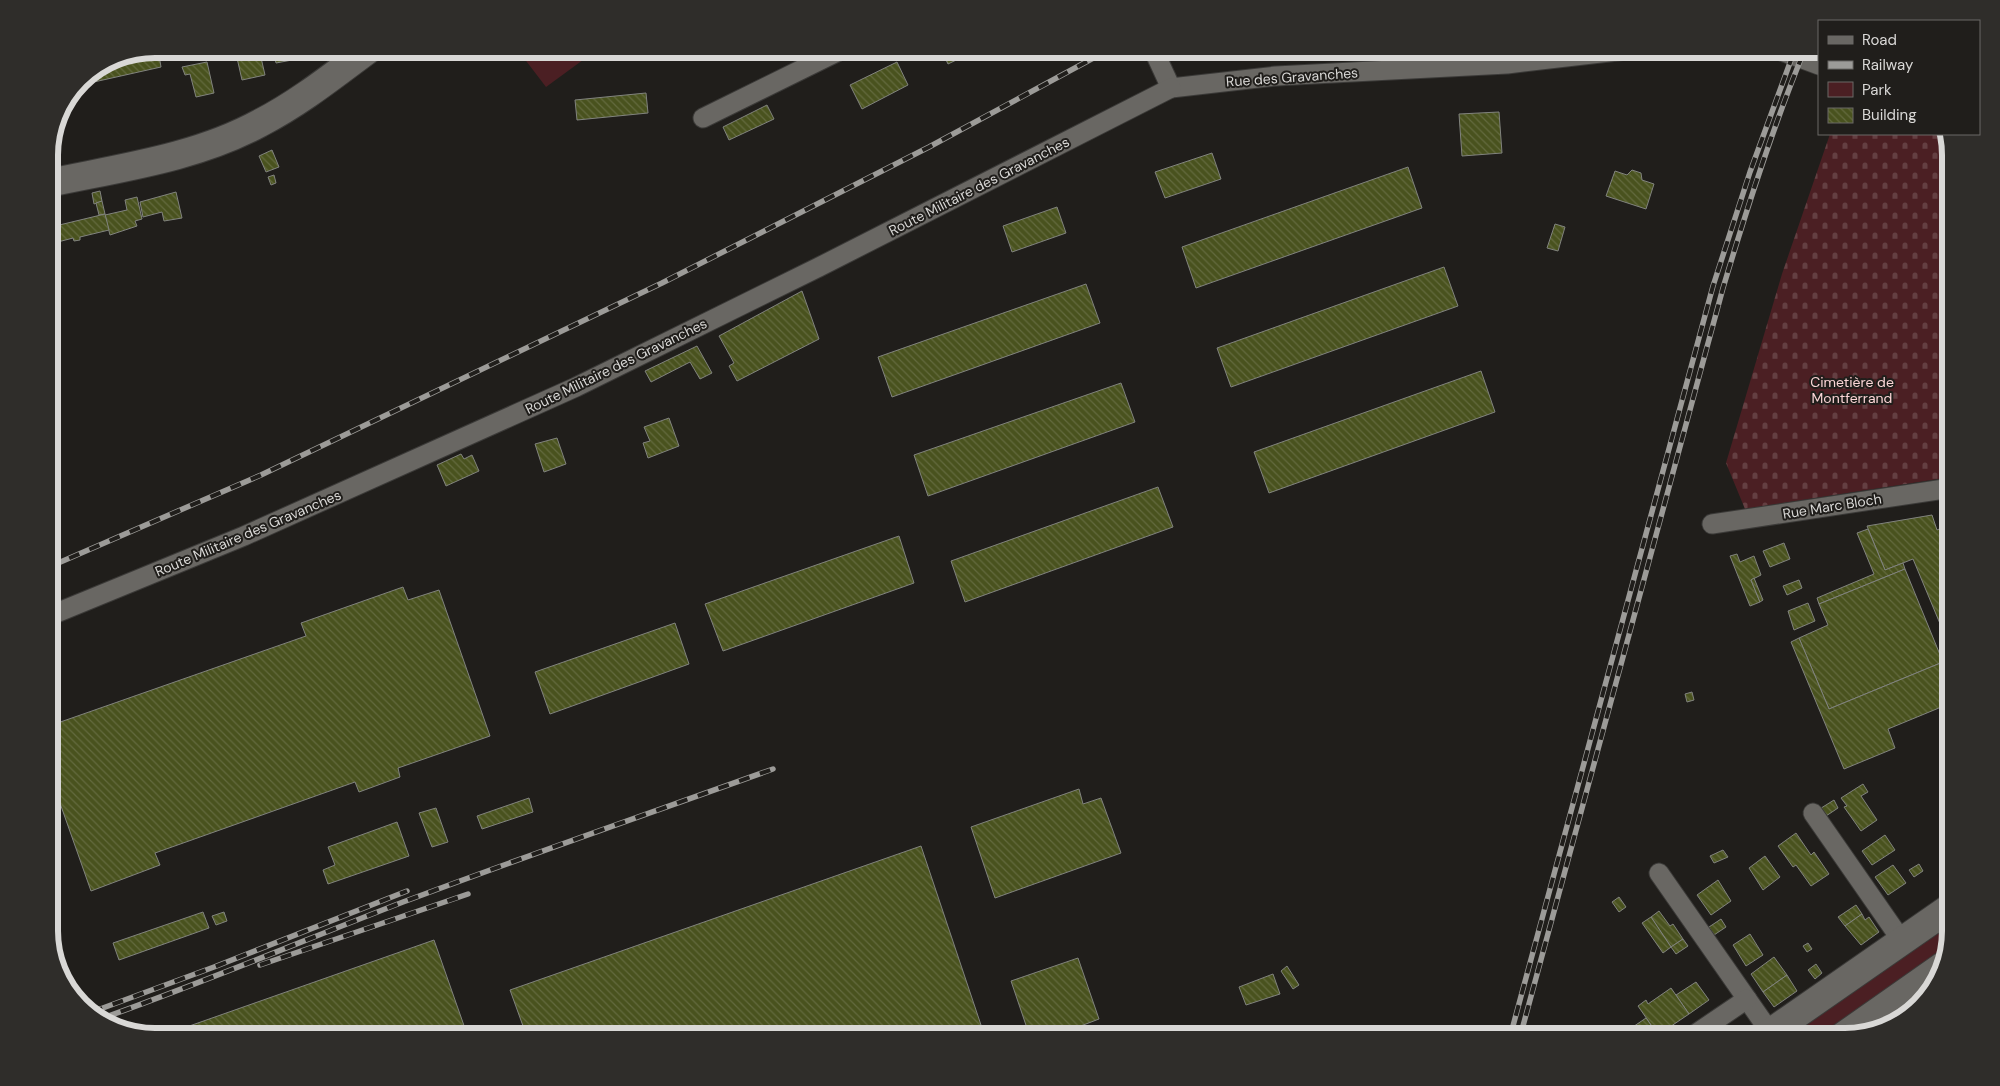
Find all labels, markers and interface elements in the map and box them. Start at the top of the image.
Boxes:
legend [1818,20,1980,135]
text: Road [1862,30,1897,50]
text: Railway [1862,55,1914,75]
street label: Rue des Gravanches [1225,63,1359,91]
text: Park [1862,80,1892,100]
text: Building [1862,105,1917,125]
street label: Route Militaire des Gravanches [886,133,1072,239]
street label: Route Militaire des Gravanches [522,314,710,418]
park label: Cimetière de Montferrand [1810,373,1894,407]
street label: Route Militaire des Gravanches [152,486,344,580]
street label: Rue Marc Bloch [1781,489,1883,523]

